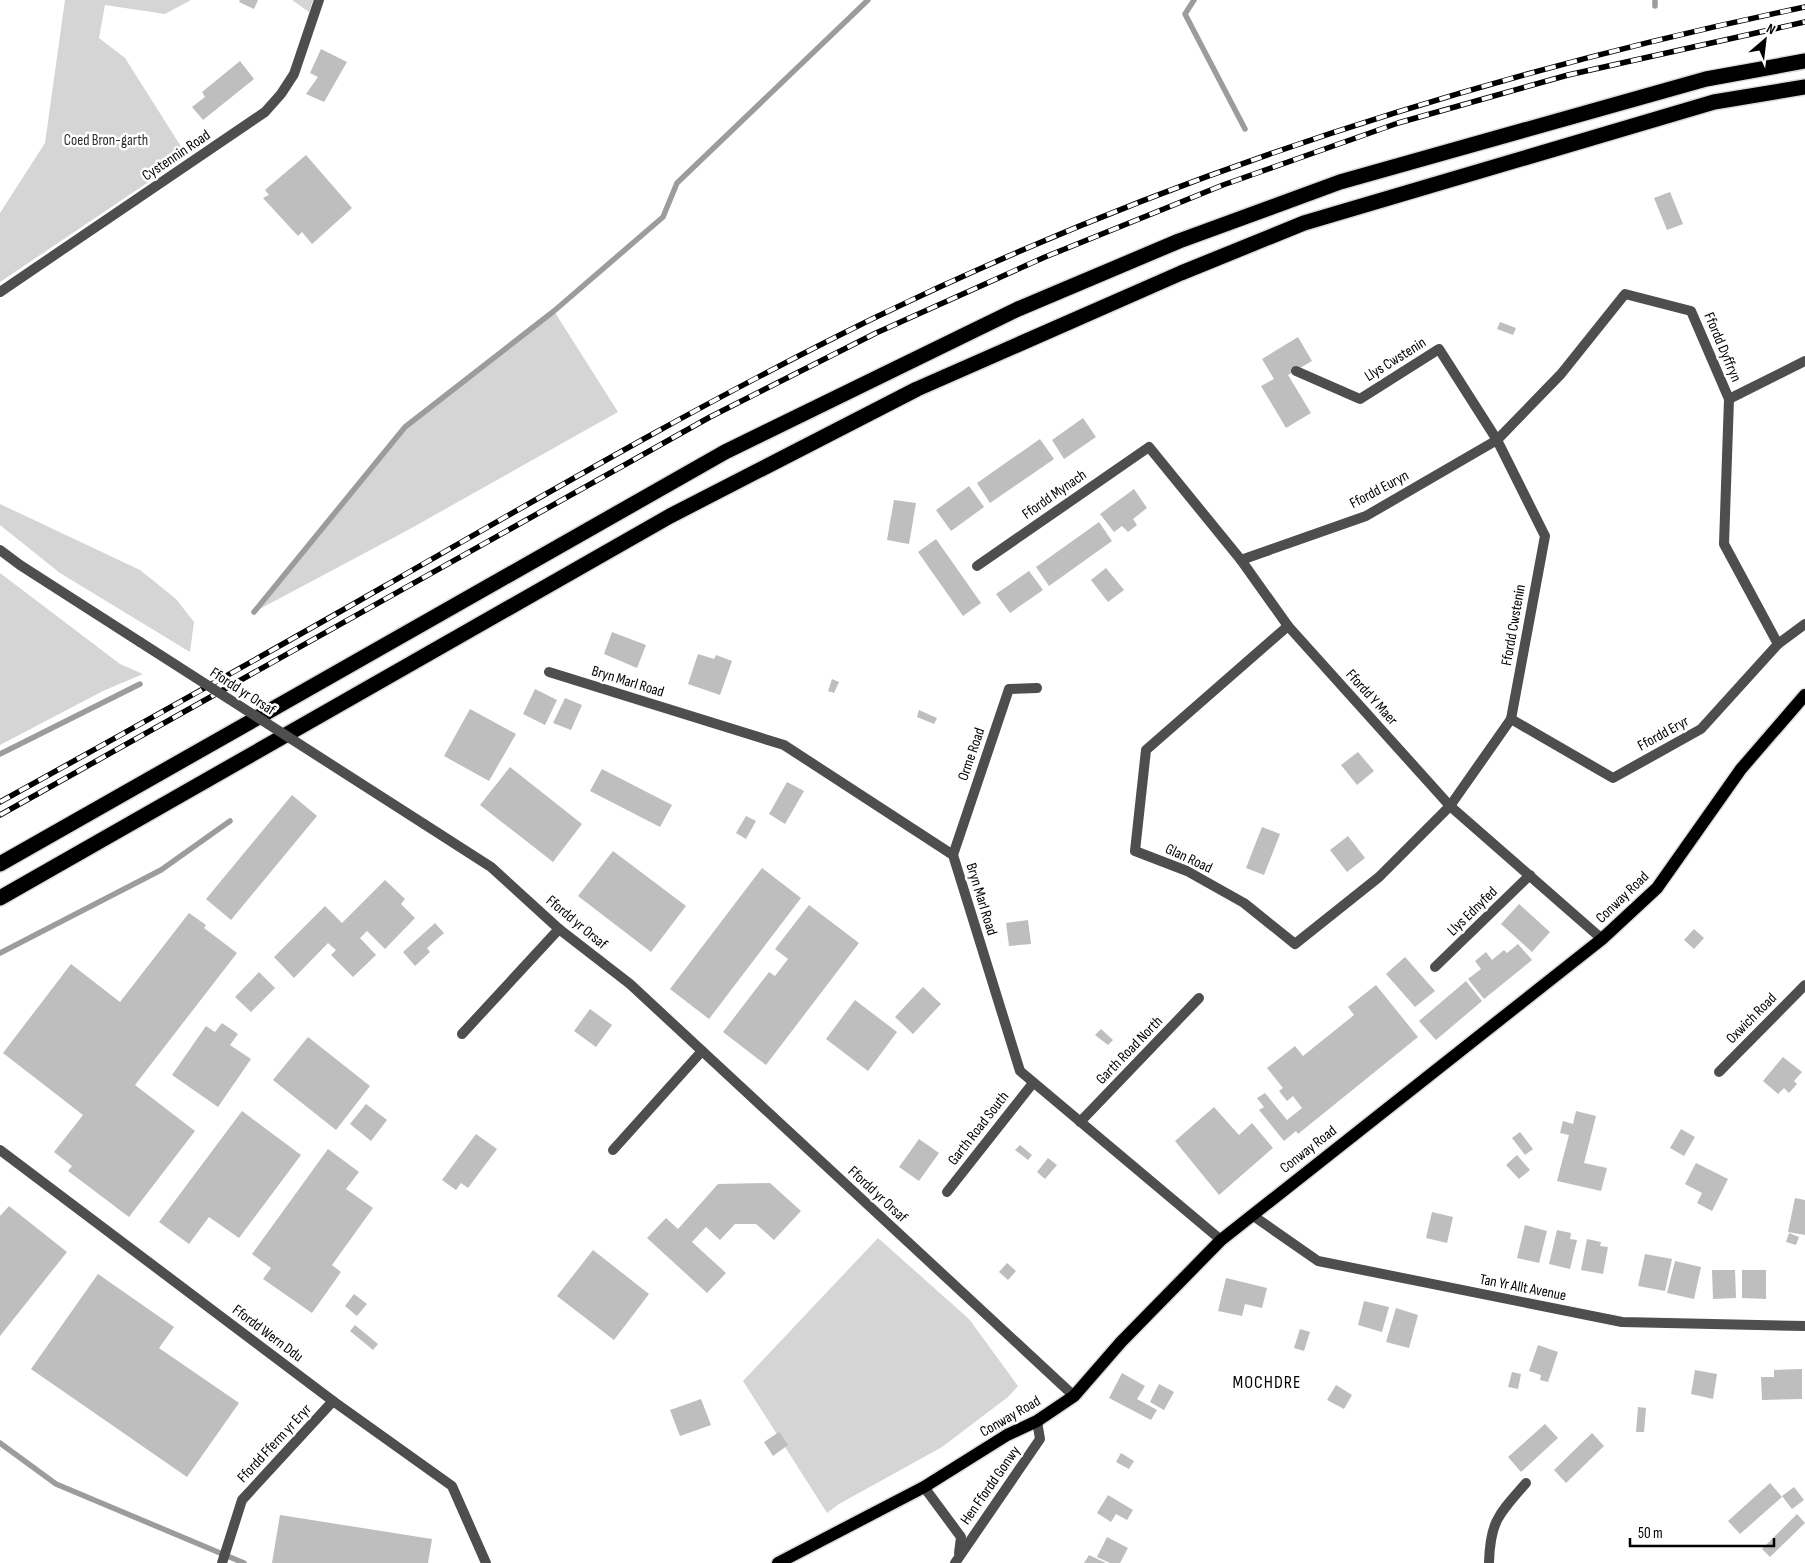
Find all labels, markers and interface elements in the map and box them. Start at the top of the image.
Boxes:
north arrow [1740,15,1790,65]
text: N [1764,20,1778,38]
street label: Cystennin Road [138,126,214,185]
park label: Coed Bron-garth [64,131,148,150]
street label: Ffordd Dyffryn [1699,310,1746,385]
street label: Llys Cwstenin [1361,333,1430,386]
street label: Ffordd Mynach [1018,465,1090,524]
street label: Ffordd Euryn [1346,466,1412,513]
street label: Ffordd Cwstenin [1497,583,1530,667]
street label: Bryn Marl Road [589,661,666,702]
street label: Ffordd yr Orsaf [206,663,280,720]
street label: Ffordd Y Maer [1342,665,1402,730]
street label: Ffordd Eryr [1634,711,1693,755]
street label: Orme Road [954,725,989,783]
street label: Glan Road [1162,839,1215,878]
street label: Bryn Marl Road [961,861,1002,938]
street label: Conway Road [1592,867,1653,927]
street label: Llys Ednyfed [1443,883,1502,940]
street label: Ffordd yr Orsaf [542,891,612,954]
street label: Oxwich Road [1722,989,1781,1048]
street label: Garth Road North [1092,1012,1167,1089]
street label: Garth Road South [944,1088,1013,1169]
street label: Conway Road [1276,1121,1340,1177]
street label: Ffordd yr Orsaf [844,1162,912,1227]
street label: Tan Yr Allt Avenue [1478,1270,1568,1305]
street label: Ffordd Wern Ddu [229,1301,307,1366]
district label: MOCHDRE [1232,1372,1302,1393]
street label: Conway Road [977,1391,1044,1441]
street label: Ffordd Fferm yr Eryr [233,1400,316,1487]
street label: Hen Ffordd Gonwy [956,1442,1025,1528]
scale bar [1630,1516,1774,1548]
text: 50 m [1638,1524,1663,1543]

